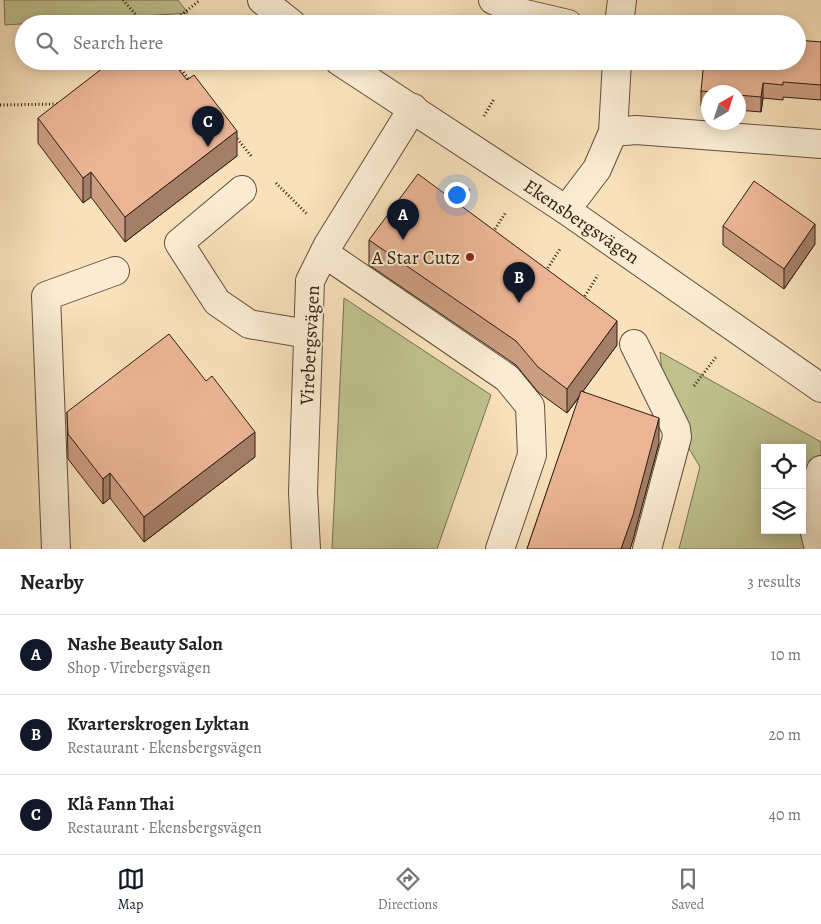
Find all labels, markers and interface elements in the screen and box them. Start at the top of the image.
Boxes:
search box [15,15,806,70]
icon: search [33,29,61,57]
text: Search here [73,30,163,56]
north arrow [701,85,746,130]
pin: C [192,106,224,147]
street label: Ekensbergsvägen [518,173,645,270]
your location [444,182,470,208]
pin: A [387,199,419,240]
place label: A Star Cutz [371,245,460,271]
marker: A Star Cutz [464,251,476,263]
pin: B [503,262,535,303]
street label: Virebergsvägen [294,285,326,407]
map controls [761,444,806,534]
button: locate [761,444,806,489]
button: layers [761,489,806,534]
text: Nearby [20,568,83,596]
text: 3 results [747,571,801,593]
text: Nashe Beauty Salon [67,631,223,657]
text: A [31,644,41,666]
text: 10 m [771,644,801,666]
text: Shop · Virebergsvägen [67,657,211,679]
text: Kvarterskrogen Lyktan [67,711,249,737]
text: B [31,724,41,746]
text: 20 m [768,724,801,746]
text: Restaurant · Ekensbergsvägen [67,737,262,759]
text: Klå Fann Thai [67,791,174,817]
text: C [31,804,41,826]
text: 40 m [769,804,801,826]
text: Restaurant · Ekensbergsvägen [67,817,262,839]
tab: Map [117,865,145,914]
tab: Directions [378,865,438,914]
tab: Saved [671,865,704,914]

